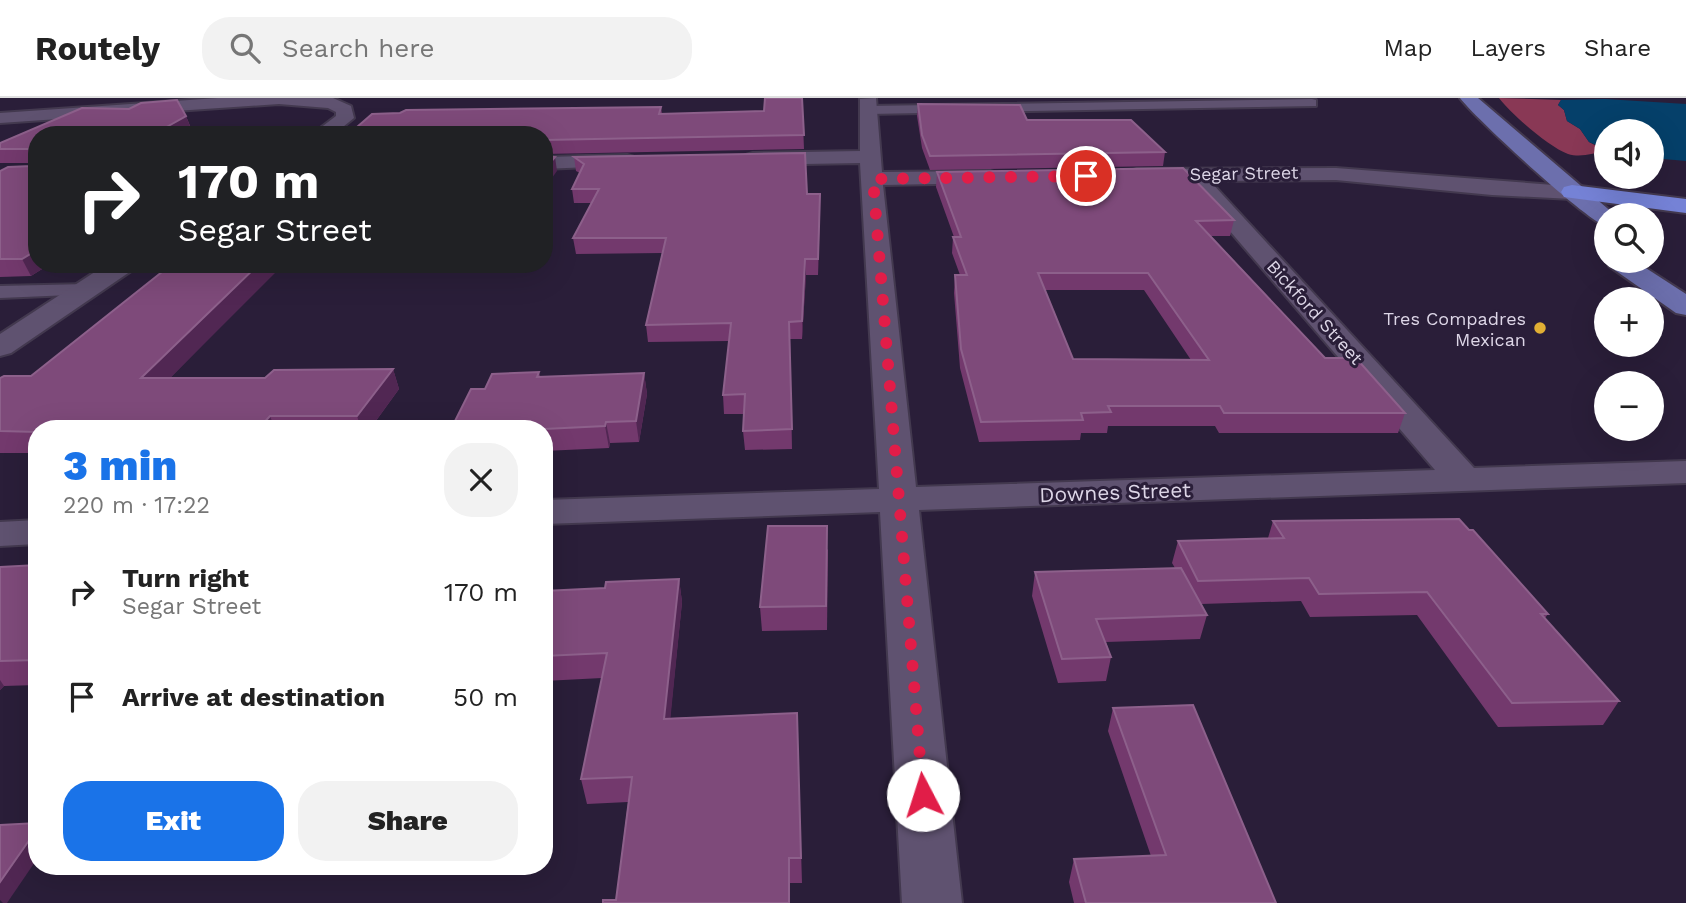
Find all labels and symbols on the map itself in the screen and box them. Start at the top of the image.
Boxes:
pin [1056,146,1116,206]
street label: Segar Street [1189,162,1299,184]
street label: Bickford Street [1263,256,1368,369]
place label: Tres Compadres Mexican [1383,308,1526,350]
marker: Tres Compadres Mexican [1532,320,1548,336]
street label: Downes Street [1039,477,1191,507]
position arrow [886,758,960,832]

